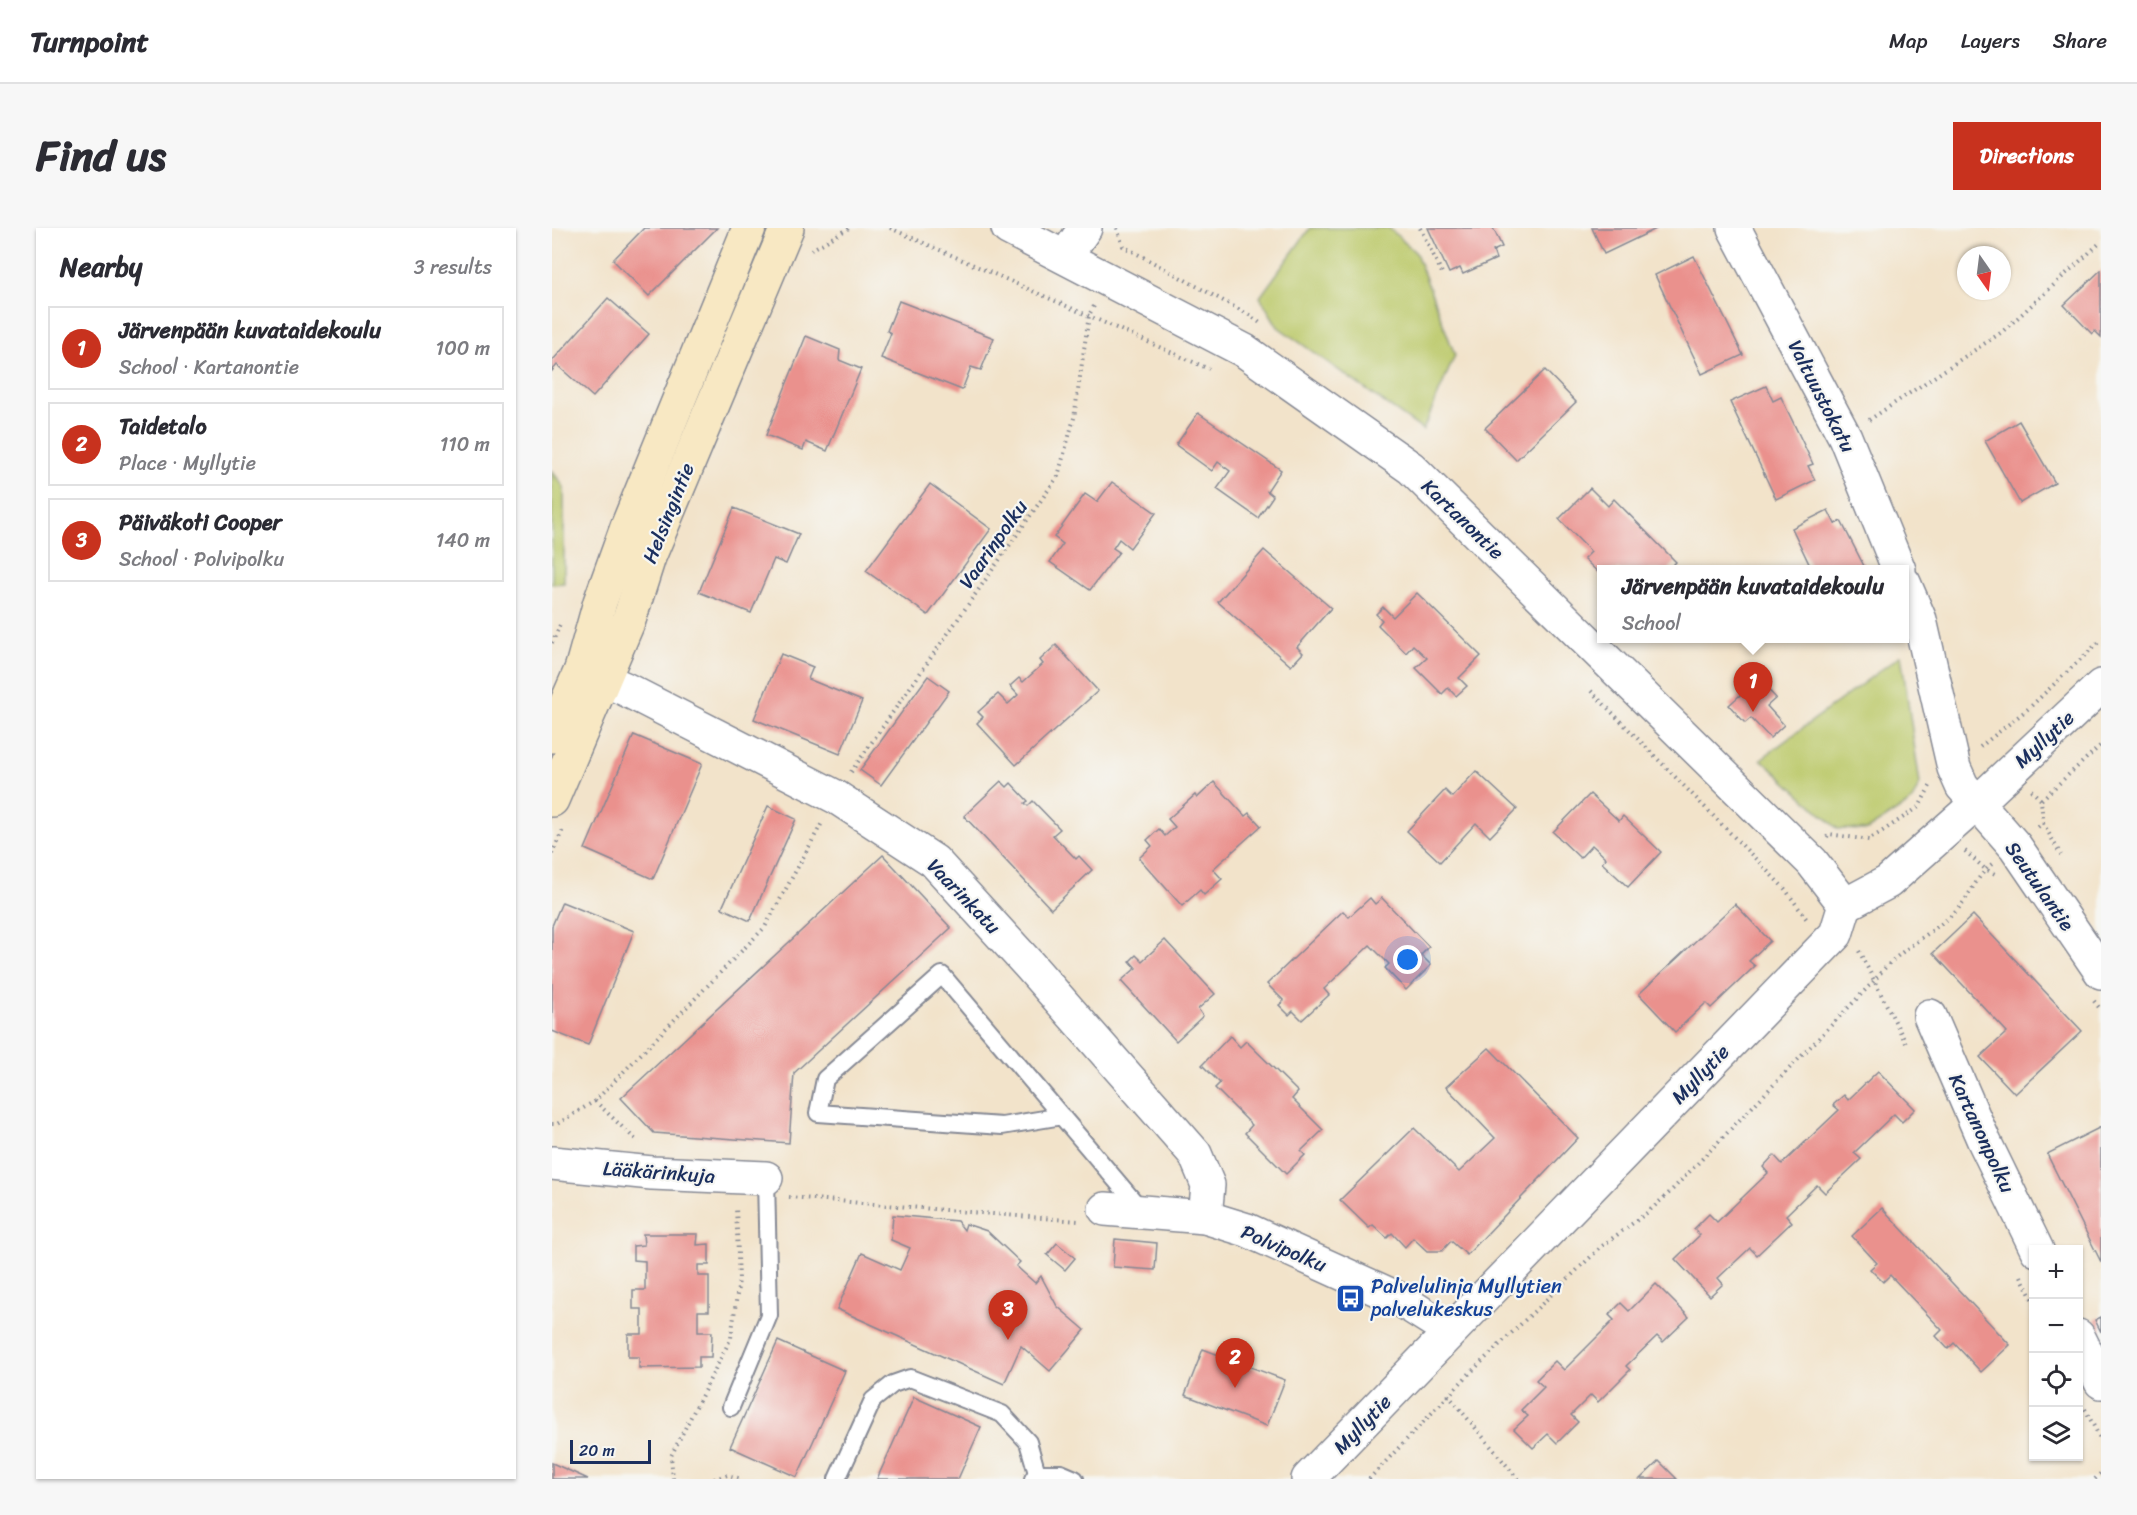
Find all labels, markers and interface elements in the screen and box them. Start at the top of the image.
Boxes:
text: Turnpoint [30,17,149,66]
text: Map [1889,22,1928,60]
text: Layers [1961,22,2020,60]
text: Share [2053,22,2107,60]
text: Find us [36,119,166,193]
button: Directions [1953,122,2101,190]
text: Nearby [60,244,142,290]
north arrow [1957,246,2011,300]
text: 3 results [414,250,492,285]
text: Järvenpään kuvataidekoulu [119,311,381,350]
text: 1 [77,331,86,366]
text: 100 m [436,331,490,366]
street label: Valtuustokatu [1778,334,1865,459]
text: School · Kartanontie [119,350,299,385]
text: Taidetalo [119,407,207,446]
text: 2 [76,427,87,462]
text: 110 m [440,427,490,462]
text: Place · Myllytie [119,446,256,481]
street label: Helsingintie [632,457,705,569]
street label: Kartanontie [1413,470,1513,569]
street label: Vaarinpolku [950,492,1037,596]
text: Päiväkoti Cooper [119,503,282,542]
text: 3 [76,523,87,558]
text: 140 m [436,523,490,558]
text: School · Polvipolku [119,542,284,577]
popup [1597,565,1909,643]
text: Järvenpään kuvataidekoulu [1622,567,1884,606]
text: School [1622,606,1681,641]
pin: 1 [1734,662,1772,712]
street label: Myllytie [2006,702,2083,777]
street label: Seutulantie [1996,834,2084,939]
street label: Vaarinkatu [918,850,1009,943]
your location [1393,945,1422,974]
street label: Myllytie [1662,1036,1738,1113]
street label: Kartanonpolku [1939,1068,2025,1199]
street label: Lääkärinkuja [602,1151,716,1194]
street label: Polvipolku [1235,1215,1332,1282]
map controls [2029,1245,2083,1461]
button: + [2029,1245,2083,1299]
place label: Palvelulinja Myllytien palvelukeskus [1370,1269,1562,1327]
bus stop icon: Palvelulinja Myllytien palvelukeskus [1334,1282,1366,1314]
pin: 3 [988,1290,1028,1340]
button: − [2029,1299,2083,1353]
pin: 2 [1216,1338,1254,1388]
button: locate [2029,1353,2083,1407]
street label: Myllytie [1324,1386,1400,1463]
button: layers [2029,1407,2083,1461]
text: 20 m [579,1436,615,1465]
scale bar [570,1437,651,1464]

